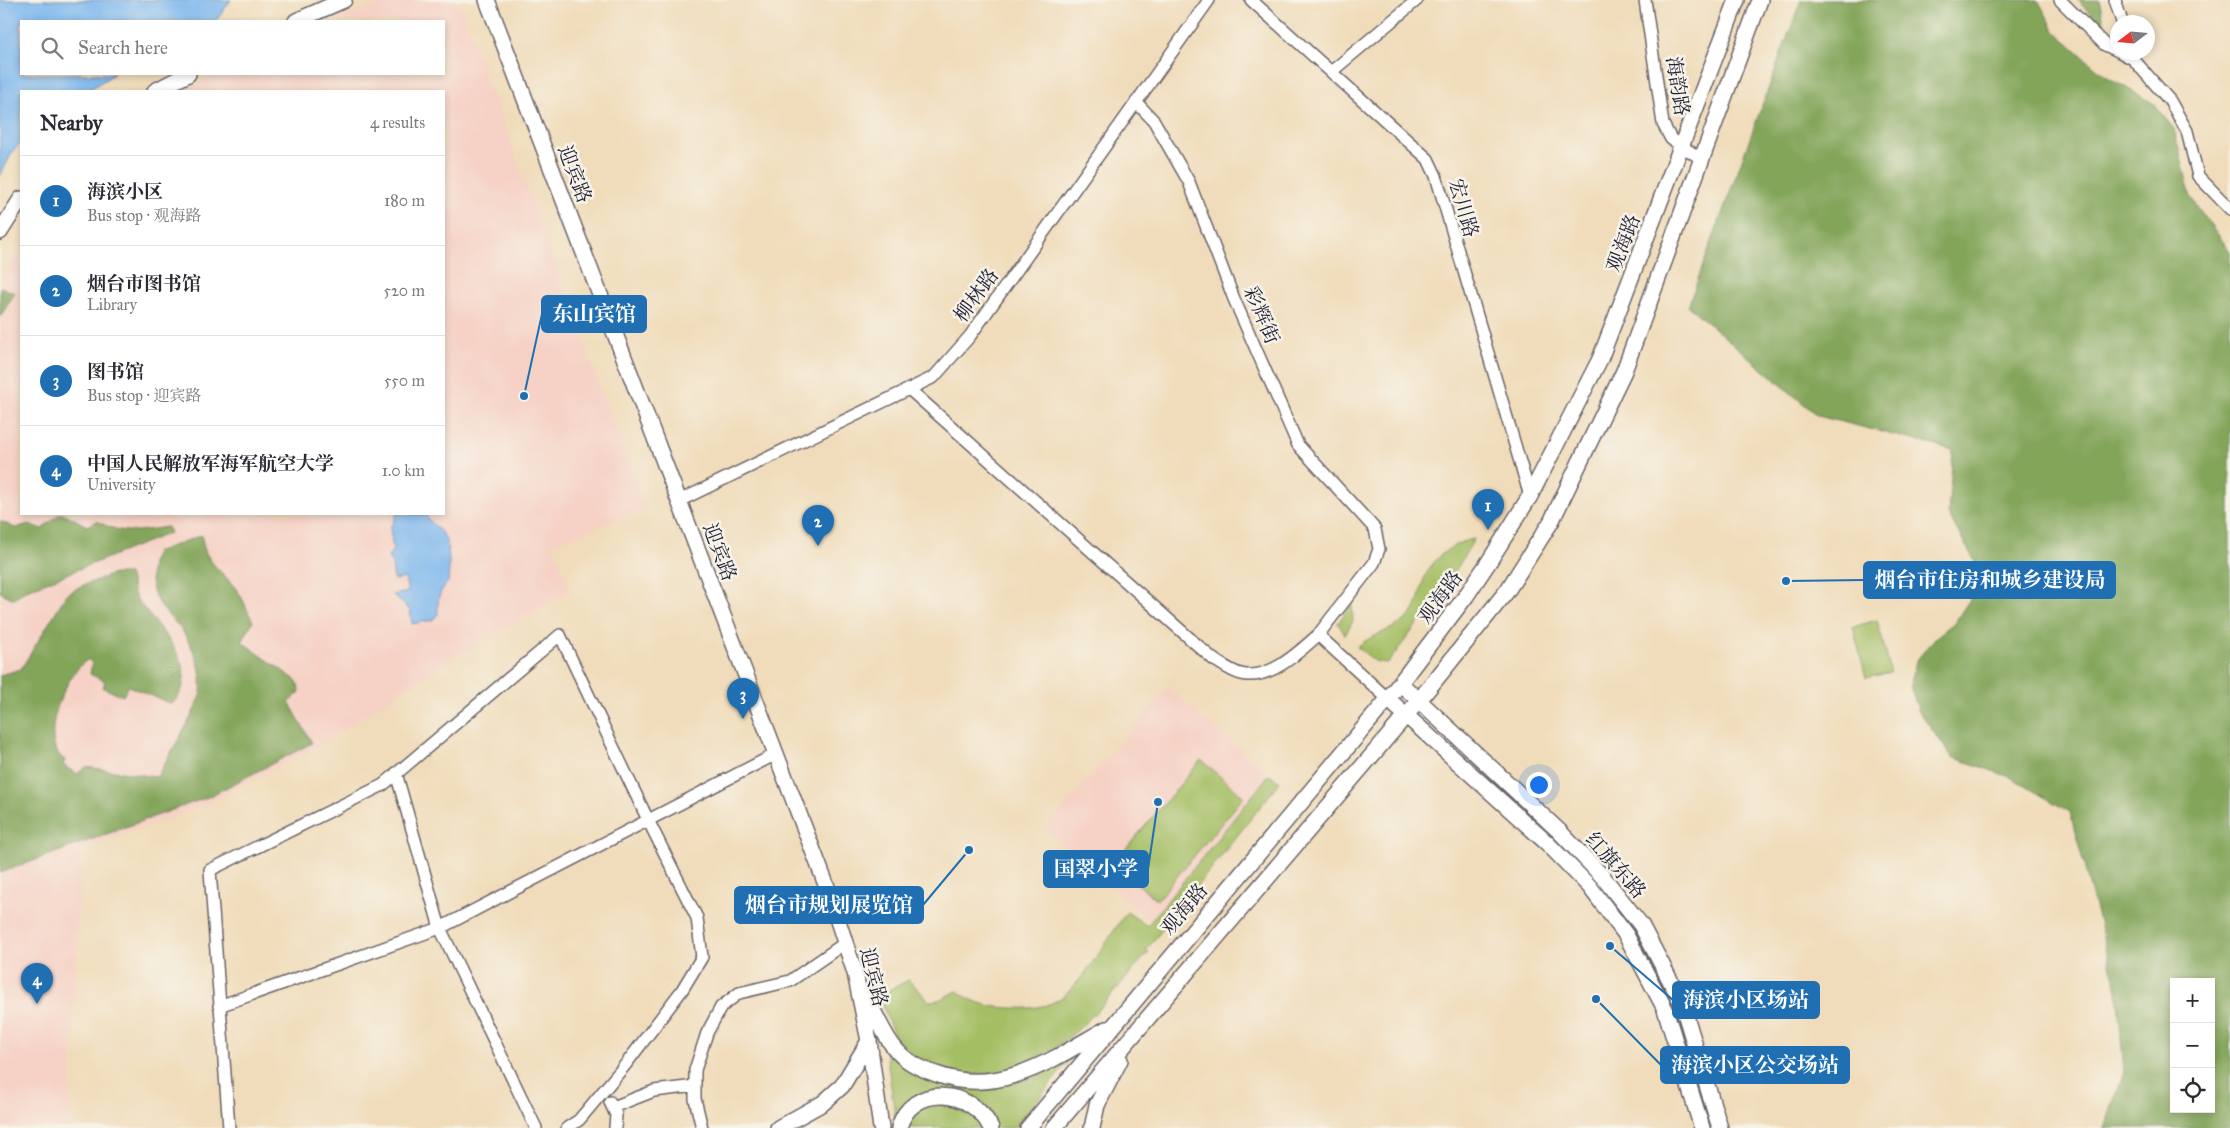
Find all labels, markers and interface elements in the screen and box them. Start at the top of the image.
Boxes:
north arrow [2110,15,2155,60]
search box [20,20,445,75]
icon: search [38,34,66,62]
text: Search here [78,36,168,59]
street label: 海韵路 [1661,54,1695,118]
text: Nearby [40,110,103,136]
text: 4 results [370,113,425,132]
street label: 迎宾路 [553,142,597,206]
street label: 宏川路 [1444,176,1484,240]
text: 海滨小区 [87,180,163,203]
text: 1 [53,191,59,210]
text: 180 m [384,191,425,210]
text: Bus stop · 观海路 [87,206,201,225]
street label: 观海路 [1601,211,1645,275]
street label: 柳林路 [949,264,1003,326]
text: 烟台市图书馆 [87,272,201,295]
text: 2 [52,281,60,300]
text: 520 m [383,281,425,300]
street label: 彩辉街 [1239,283,1285,347]
text: Library [87,295,137,314]
callout: 东山宾馆 [542,296,646,332]
text: 东山宾馆 [552,301,636,327]
text: 图书馆 [87,360,144,383]
text: 3 [53,371,59,390]
text: 550 m [384,371,425,390]
text: Bus stop · 迎宾路 [87,386,201,405]
text: 中国人民解放军海军航空大学 [87,452,334,475]
text: 4 [52,461,60,480]
text: 1.0 km [382,461,425,480]
text: University [87,475,156,494]
pin: 1 [1472,489,1504,530]
pin: 2 [802,505,834,546]
street label: 迎宾路 [698,520,742,584]
callout: 烟台市住房和城乡建设局 [1864,562,2115,598]
street label: 观海路 [1413,566,1467,628]
text: 烟台市住房和城乡建设局 [1875,567,2106,593]
pin: 3 [727,678,759,719]
your location [1526,772,1552,798]
street label: 红旗东路 [1581,827,1651,903]
callout: 国翠小学 [1044,851,1148,887]
text: 国翠小学 [1054,856,1138,882]
street label: 观海路 [1156,878,1212,940]
callout: 烟台市规划展览馆 [735,887,923,923]
text: 烟台市规划展览馆 [745,892,913,918]
street label: 迎宾路 [855,945,893,1009]
pin: 4 [21,963,53,1004]
map controls [2170,978,2215,1113]
button: + [2170,978,2215,1023]
callout: 海滨小区场站 [1673,982,1819,1018]
text: 海滨小区场站 [1683,987,1809,1013]
button: − [2170,1023,2215,1068]
callout: 海滨小区公交场站 [1661,1047,1849,1083]
text: 海滨小区公交场站 [1671,1052,1839,1078]
button: locate [2170,1068,2215,1113]

